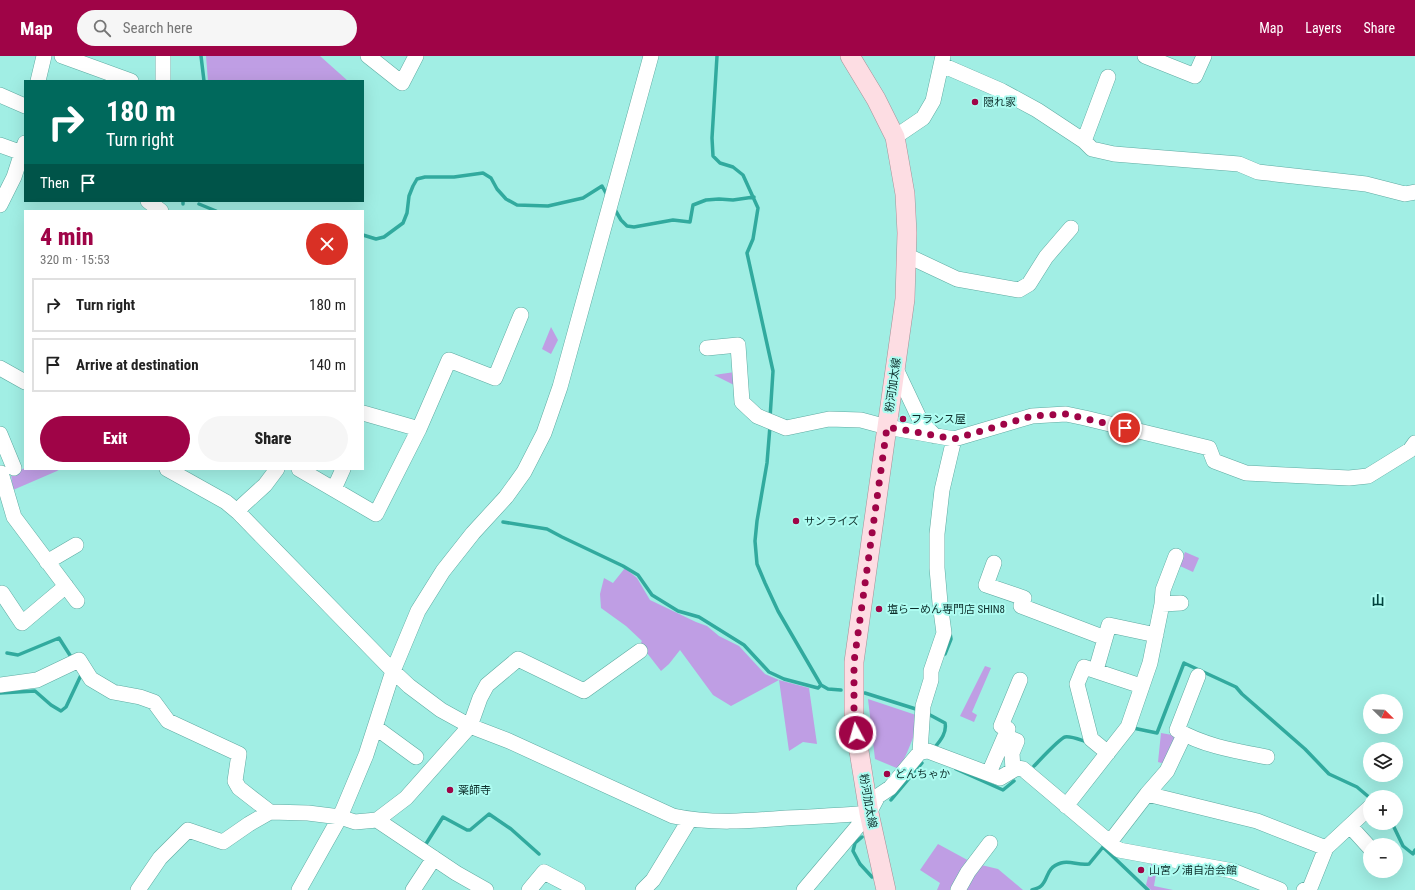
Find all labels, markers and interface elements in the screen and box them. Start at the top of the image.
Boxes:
search box [77,10,357,46]
text: Map [20,17,53,40]
icon: search [91,17,113,39]
text: Search here [123,19,193,37]
text: Map [1259,20,1283,36]
text: Layers [1305,20,1342,36]
text: Share [1364,20,1395,36]
text: 180 m [106,95,176,128]
icon: right [40,96,92,148]
place label: 隠れ家 [983,96,1016,109]
marker: 隠れ家 [970,97,980,107]
text: Turn right [106,129,174,150]
icon: arrive [77,172,99,194]
text: Then [40,174,69,192]
text: 4 min [40,223,94,251]
button: close [306,223,348,265]
text: 320 m · 15:53 [40,252,110,267]
icon: right [42,294,64,316]
text: Turn right [76,296,135,314]
text: 180 m [309,296,346,314]
icon: arrive [42,354,64,376]
text: Arrive at destination [76,356,199,374]
text: 140 m [309,356,346,374]
street label: 粉河加太線 [883,357,903,413]
pin [1108,411,1142,445]
place label: フランス屋 [911,413,966,426]
marker: フランス屋 [898,414,908,424]
button: Exit [40,416,190,462]
button: Share [198,416,348,462]
icon: arrive [1114,417,1136,439]
place label: サンライズ [804,515,859,528]
marker: サンライズ [791,516,801,526]
district label: 山 [1371,593,1385,608]
place label: 塩らーめん専門店 SHIN8 [887,603,1005,616]
marker: 塩らーめん専門店 SHIN8 [874,604,884,614]
north arrow [1363,694,1403,734]
map controls [1363,694,1403,878]
position arrow [835,712,877,754]
button: layers [1363,742,1403,782]
place label: どんちゃか [895,768,950,781]
marker: どんちゃか [882,769,892,779]
street label: 粉河加太線 [857,773,879,829]
place label: 薬師寺 [458,784,491,797]
marker: 薬師寺 [445,785,455,795]
button: + [1363,790,1403,830]
button: − [1363,838,1403,878]
place label: 山宮ノ浦自治会館 [1149,864,1237,877]
marker: 山宮ノ浦自治会館 [1136,865,1146,875]

